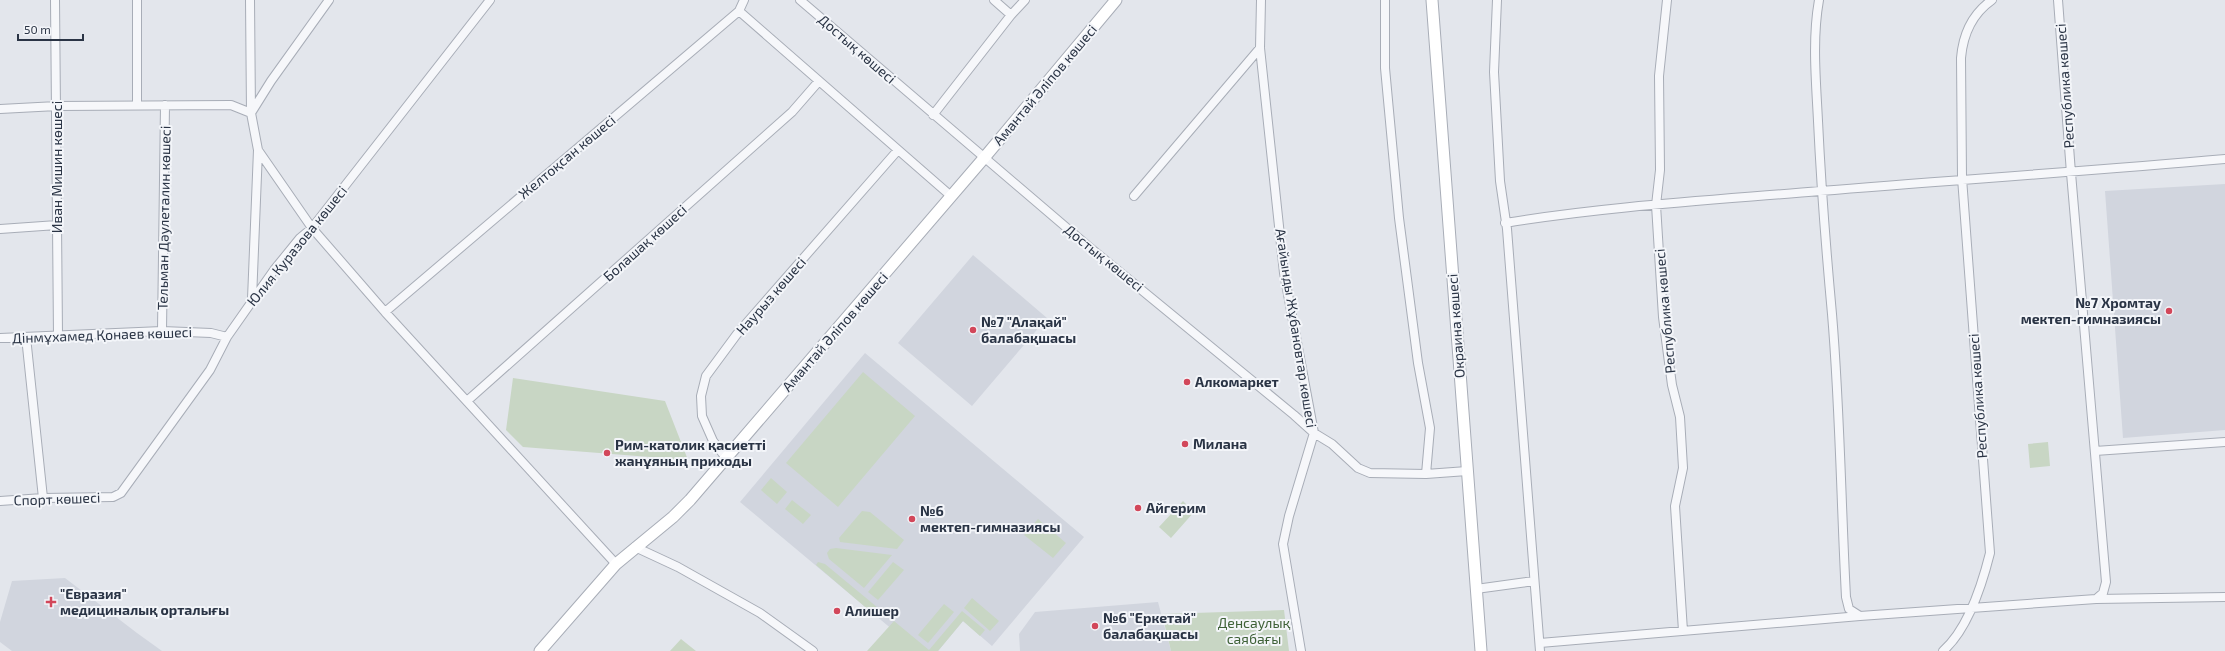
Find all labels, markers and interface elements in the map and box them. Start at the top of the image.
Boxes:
street label: Достық көшесі [815,10,900,87]
scale bar [18,16,83,42]
street label: Амантай Әліпов көшесі [989,21,1100,149]
text: 50 m [24,22,51,36]
street label: Республика көшесі [2052,23,2077,149]
street label: Иван Мишин көшесі [48,101,65,233]
street label: Желтоқсан көшесі [515,111,619,202]
street label: Тельман Дәулеталин көшесі [153,126,174,310]
street label: Юлия Куразова көшесі [243,182,350,309]
street label: Болашақ көшесі [599,201,690,285]
street label: Достық көшесі [1061,220,1147,295]
street label: Ағайынды Жұбановтар көшесі [1272,227,1321,429]
street label: Республика көшесі [1651,248,1678,374]
street label: Наурыз көшесі [732,253,809,338]
street label: Амантай Әліпов көшесі [778,269,891,395]
street label: Окраина көшесі [1443,273,1468,379]
place label: №7 Хромтау мектеп-гимназиясы [2021,294,2161,327]
marker: №7 Хромтау мектеп-гимназиясы [2164,306,2174,316]
place label: №7 "Алақай" балабақшасы [981,313,1076,346]
street label: Дінмұхамед Қонаев көшесі [12,323,192,346]
marker: №7 "Алақай" балабақшасы [968,325,978,335]
street label: Республика көшесі [1965,333,1990,459]
place label: Алкомаркет [1195,373,1279,390]
marker: Алкомаркет [1182,377,1192,387]
place label: Милана [1193,435,1247,452]
place label: Рим-католик қасиетті жанұяның приходы [615,436,766,469]
marker: Милана [1180,439,1190,449]
marker: Рим-католик қасиетті жанұяның приходы [602,448,612,458]
street label: Спорт көшесі [13,488,101,509]
place label: Айгерим [1146,499,1206,516]
place label: №6 мектеп-гимназиясы [920,502,1060,535]
marker: Айгерим [1133,503,1143,513]
marker: №6 мектеп-гимназиясы [907,514,917,524]
place label: "Евразия" медициналық орталығы [60,585,229,618]
marker: "Евразия" медициналық орталығы [45,596,57,608]
place label: Алишер [845,602,899,619]
marker: Алишер [832,606,842,616]
place label: №6 "Еркетай" балабақшасы [1103,609,1198,642]
park label: Денсаулық саябағы [1218,614,1291,647]
marker: №6 "Еркетай" балабақшасы [1090,621,1100,631]

